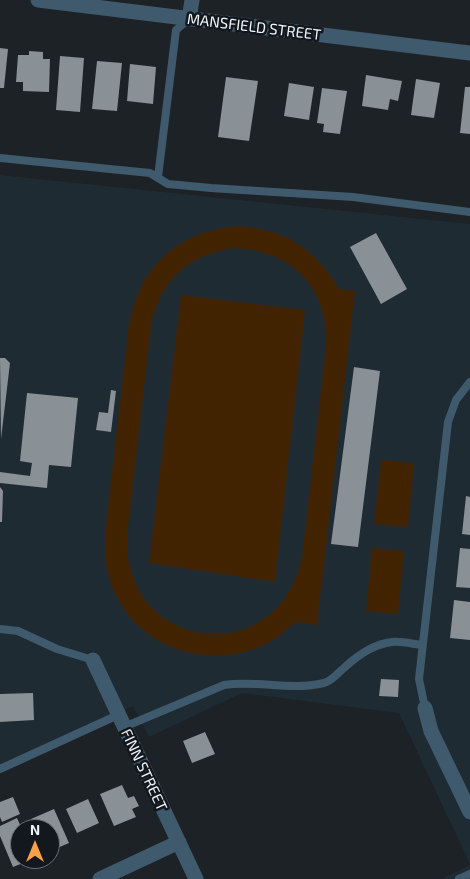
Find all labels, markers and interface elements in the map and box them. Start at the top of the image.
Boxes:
street label: MANSFIELD STREET [186,10,322,44]
street label: FINN STREET [117,726,171,814]
north arrow [10,819,60,869]
text: N [30,821,40,838]

